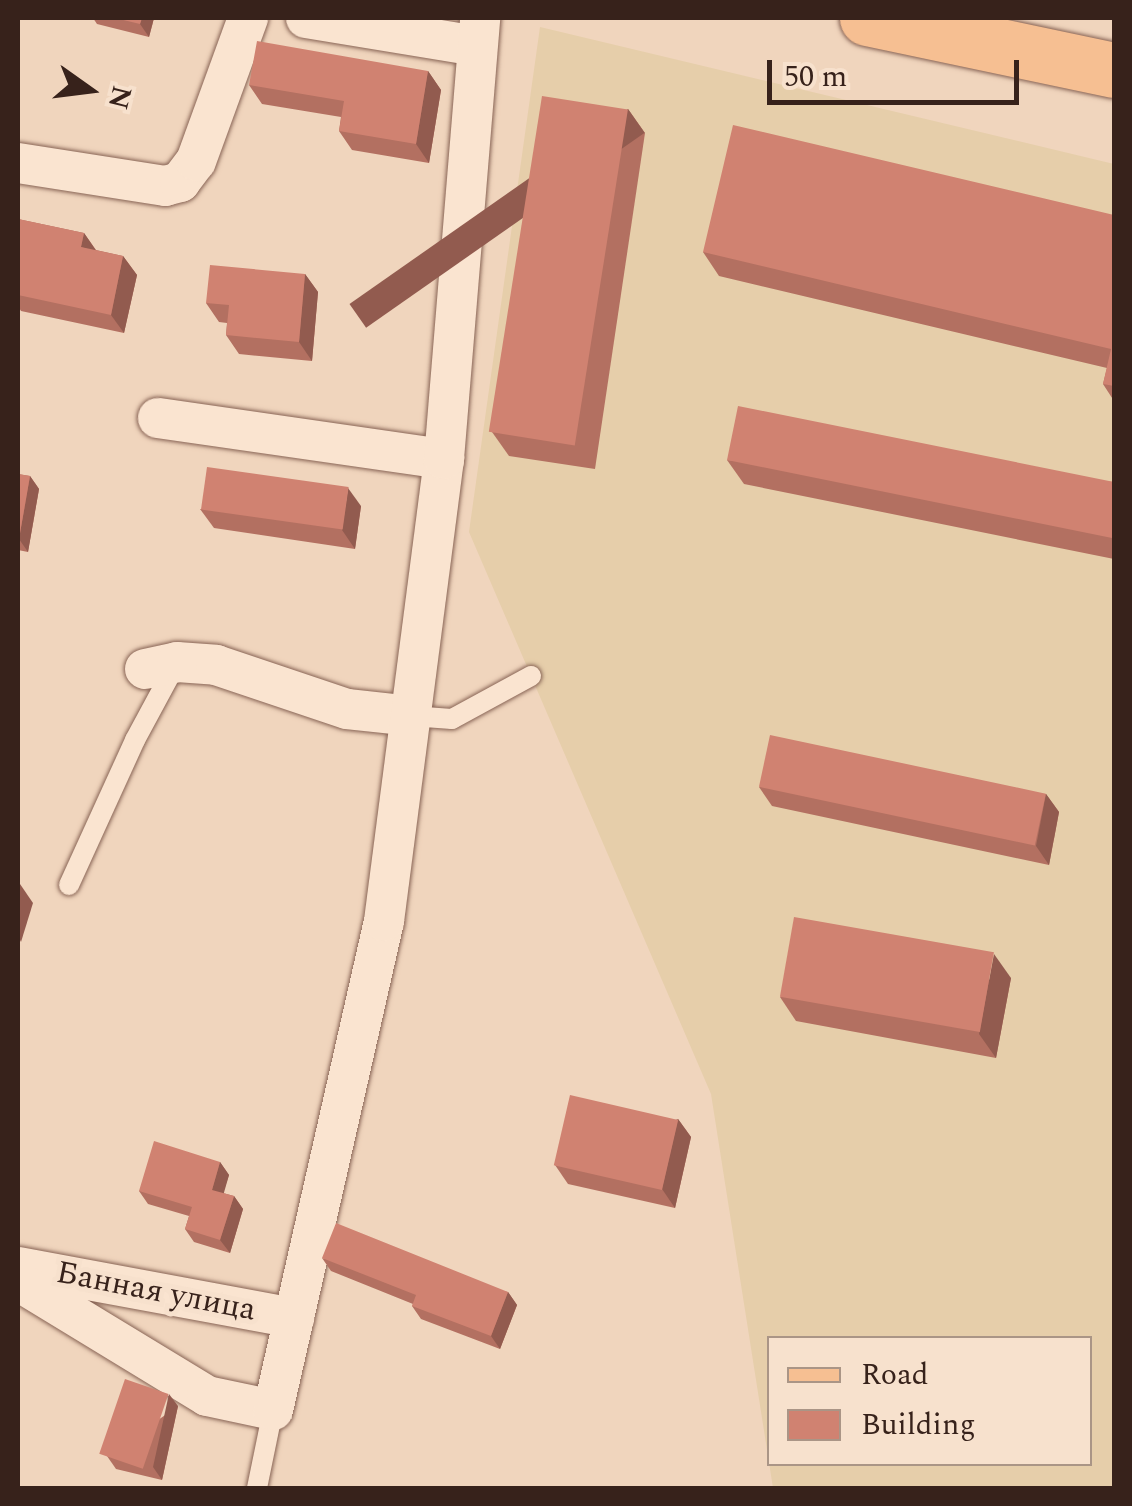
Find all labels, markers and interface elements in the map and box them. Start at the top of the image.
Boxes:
north arrow [40,40,140,140]
scale bar [772,40,1024,102]
text: 50 m [784,54,847,100]
text: N [96,81,143,114]
street label: Банная улица [53,1254,259,1330]
legend [767,1336,1092,1466]
text: Road [861,1352,929,1398]
text: Building [861,1402,976,1448]

